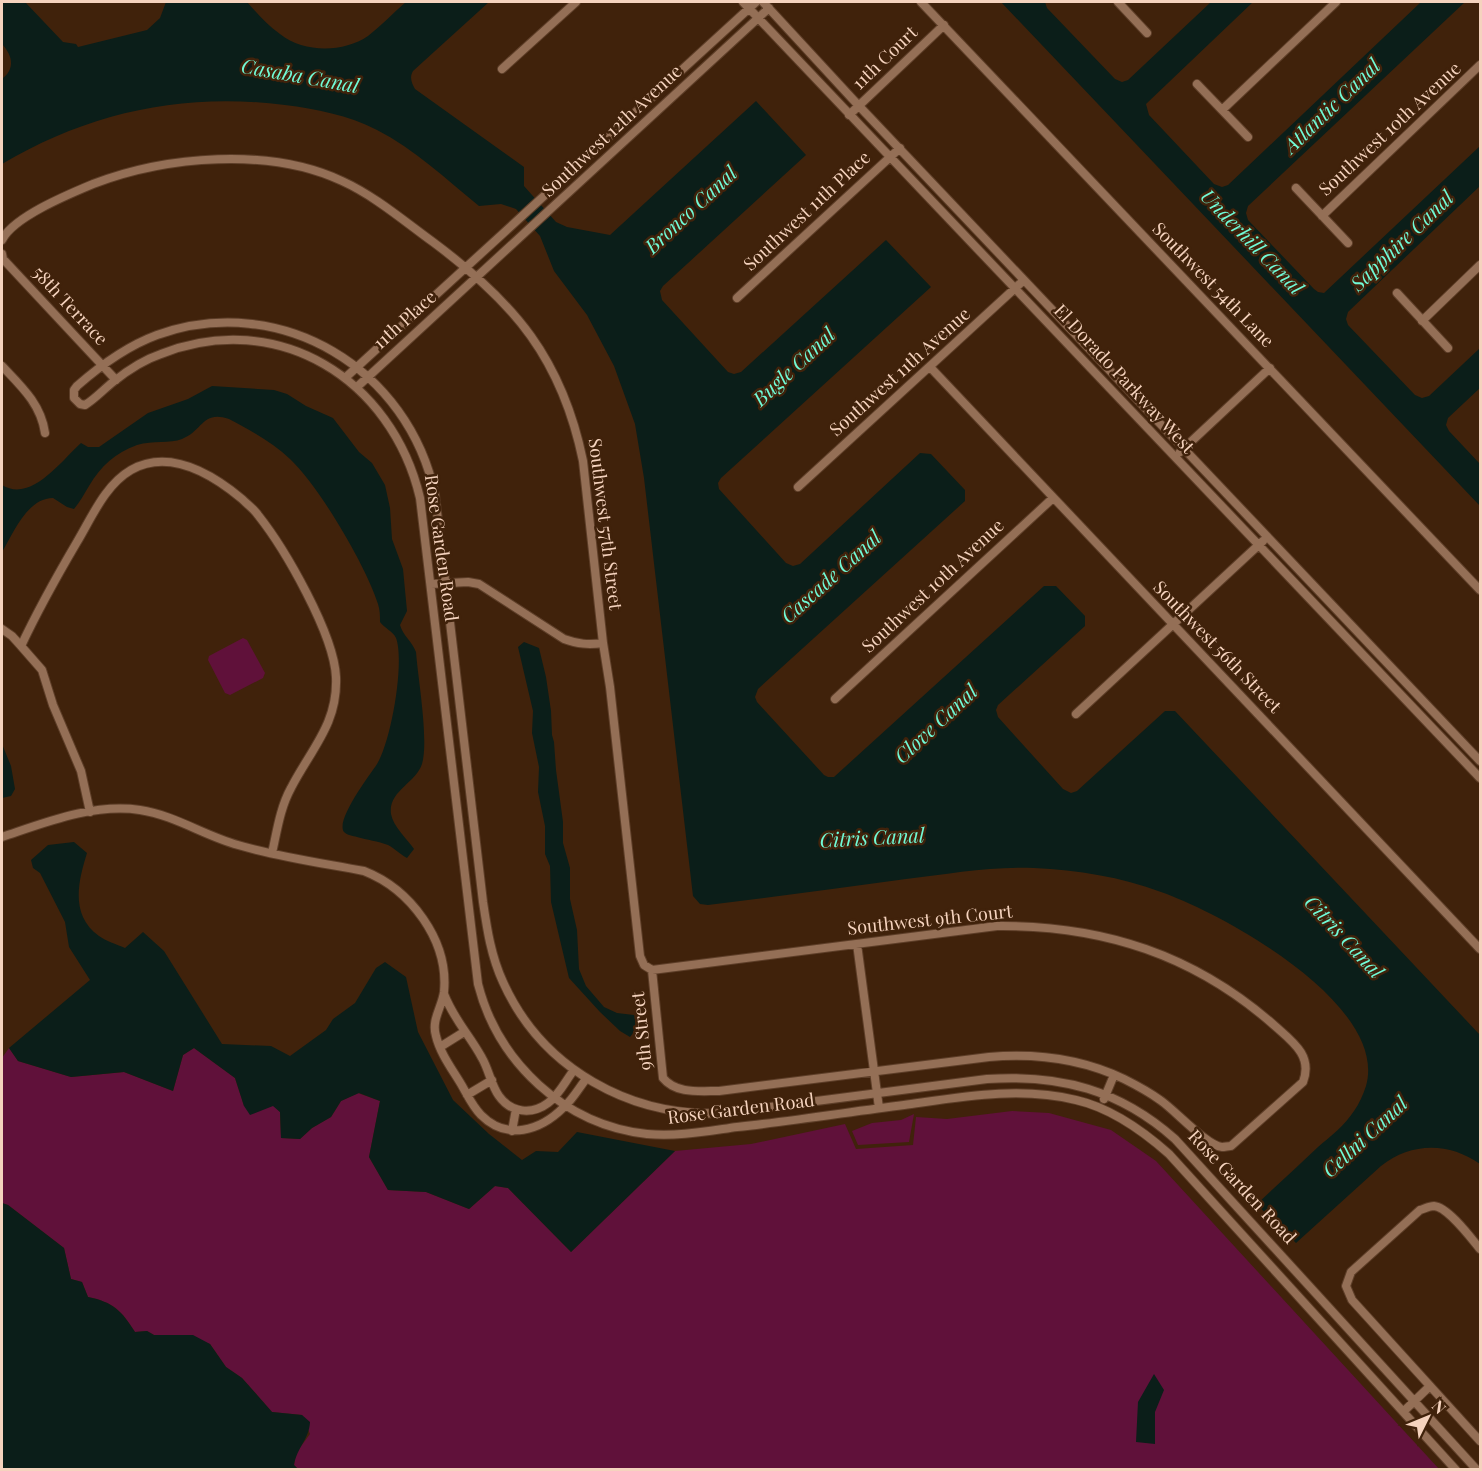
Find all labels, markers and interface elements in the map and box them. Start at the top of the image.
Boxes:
street label: 11th Court [847,20,923,94]
water label: Casaba Canal [239,51,363,98]
water label: Atlantic Canal [1275,51,1386,159]
street label: Southwest 10th Avenue [1313,56,1465,200]
street label: Southwest 12th Avenue [536,59,687,202]
street label: Southwest 11th Place [738,145,875,275]
water label: Bronco Canal [637,158,743,259]
water label: Underhill Canal [1196,182,1311,301]
water label: Sapphire Canal [1343,183,1459,297]
street label: Southwest 54th Lane [1148,216,1280,352]
street label: 58th Terrace [28,260,114,350]
street label: 11th Place [368,285,441,354]
street label: El Dorado Parkway West [1049,299,1201,459]
street label: Southwest 11th Avenue [824,302,975,441]
water label: Bugle Canal [745,320,841,412]
street label: Southwest 57th Street [584,437,629,612]
street label: Rose Garden Road [420,473,464,623]
street label: Southwest 10th Avenue [856,513,1008,657]
water label: Cascade Canal [774,523,887,628]
street label: Southwest 56th Street [1148,575,1287,718]
water label: Clove Canal [888,676,983,768]
water label: Citris Canal [819,820,926,853]
water label: Citris Canal [1299,888,1392,985]
street label: Southwest 9th Court [846,898,1014,940]
street label: 9th Street [625,990,657,1072]
street label: Rose Garden Road [666,1087,816,1129]
water label: Cellni Canal [1316,1088,1413,1182]
street label: Rose Garden Road [1183,1124,1302,1249]
north arrow [1398,1387,1458,1447]
text: N [1428,1395,1451,1418]

